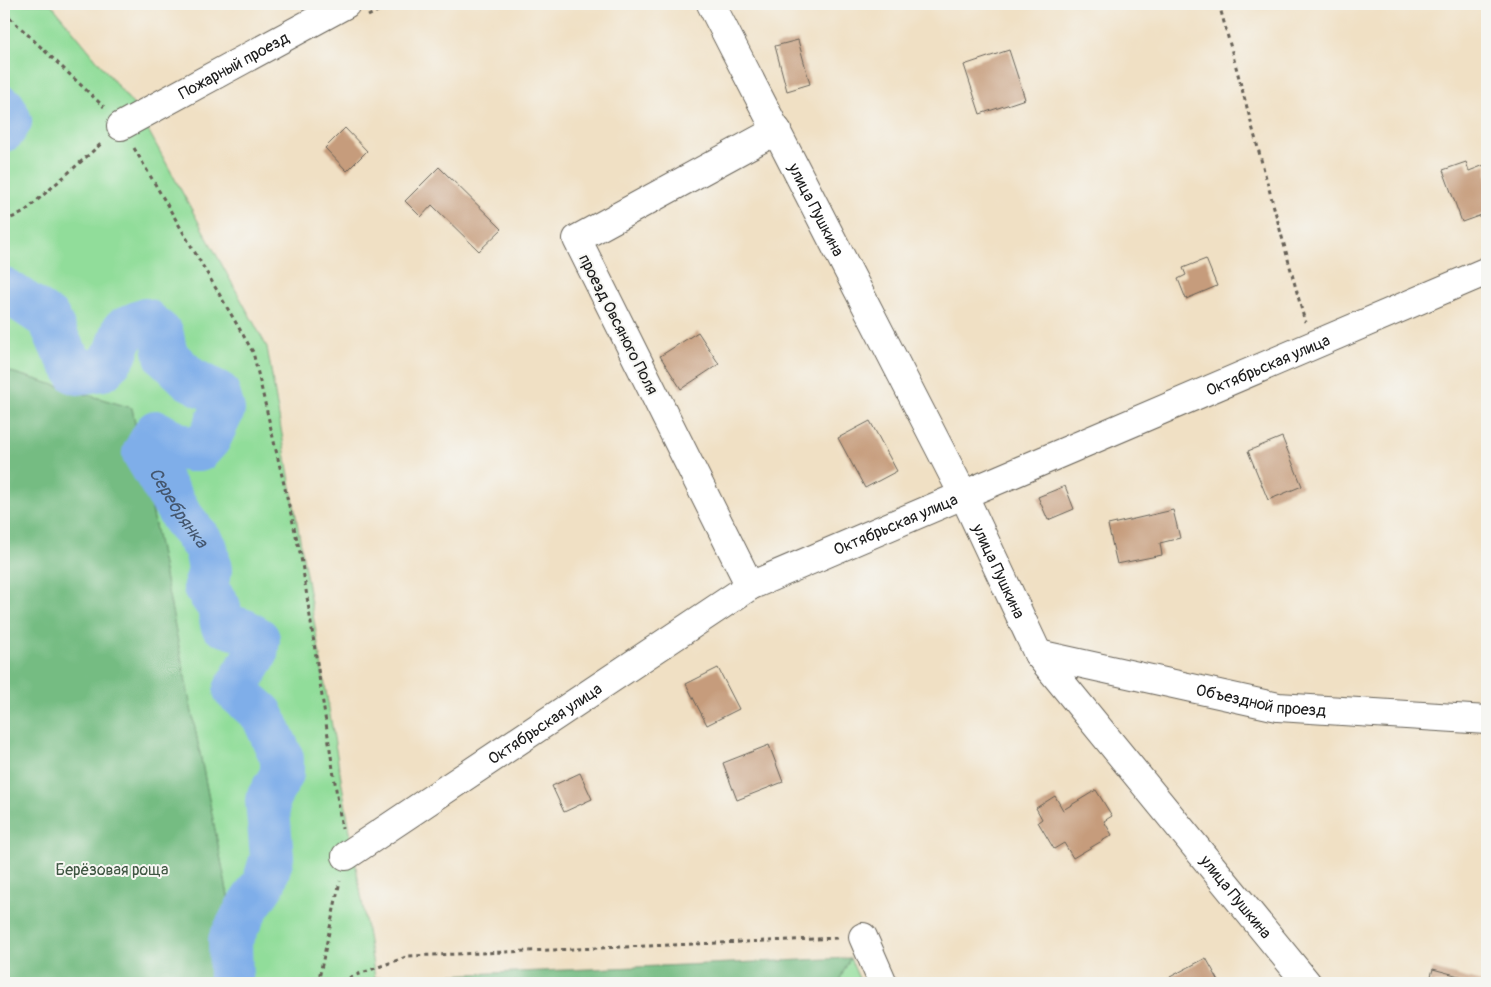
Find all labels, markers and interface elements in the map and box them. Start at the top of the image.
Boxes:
street label: Пожарный проезд [175,28,293,104]
street label: улица Пушкина [783,159,848,260]
street label: проезд Овсяного Поля [574,251,662,398]
street label: Октябрьская улица [1203,330,1333,401]
water label: Серебрянка [143,464,214,554]
street label: Октябрьская улица [831,489,961,560]
street label: улица Пушкина [967,520,1029,622]
street label: Октябрьская улица [484,679,606,769]
street label: Объездной проезд [1194,680,1327,721]
street label: улица Пушкина [1195,851,1276,943]
park label: Берёзовая роща [56,860,168,880]

